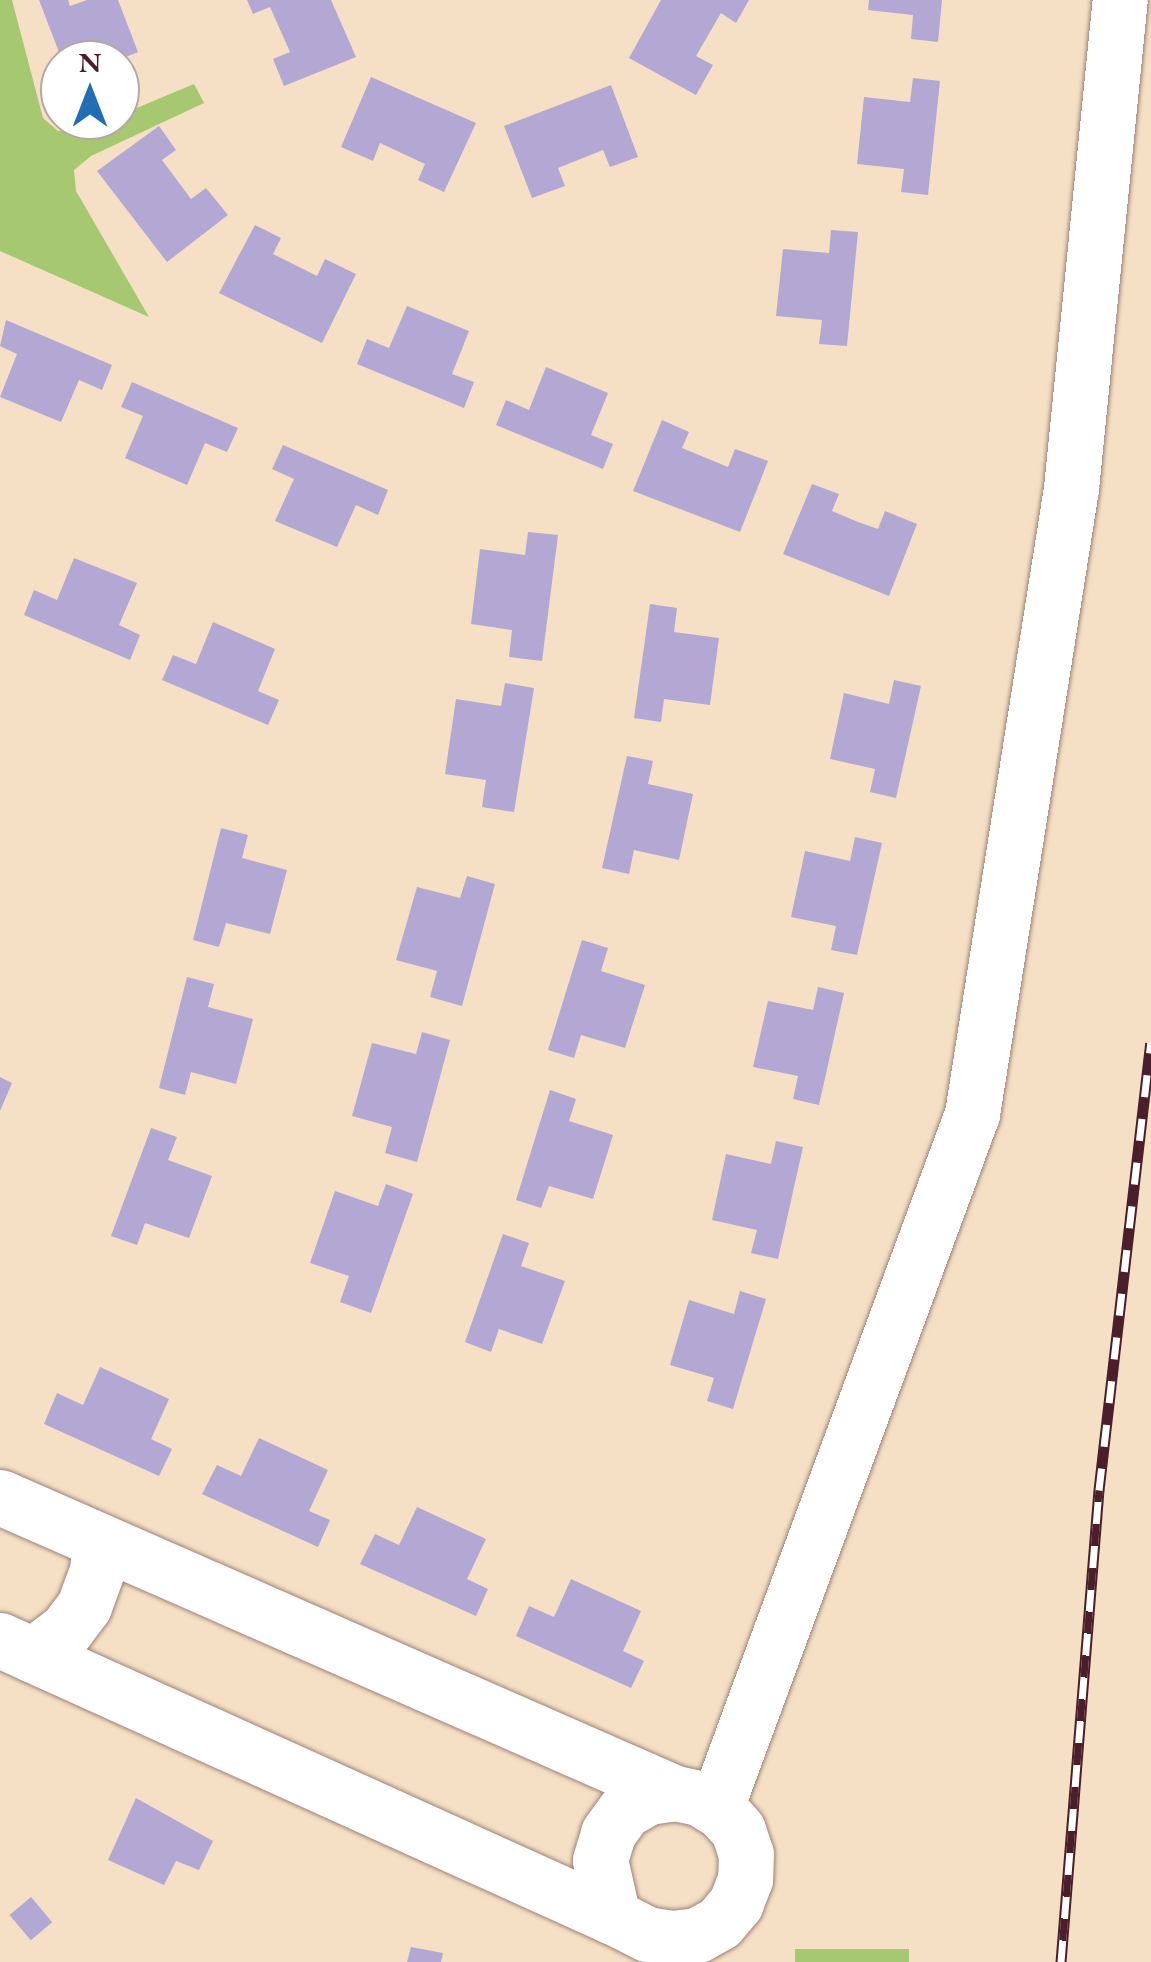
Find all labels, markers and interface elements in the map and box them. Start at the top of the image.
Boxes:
north arrow [40,40,140,140]
text: N [79,44,101,80]

